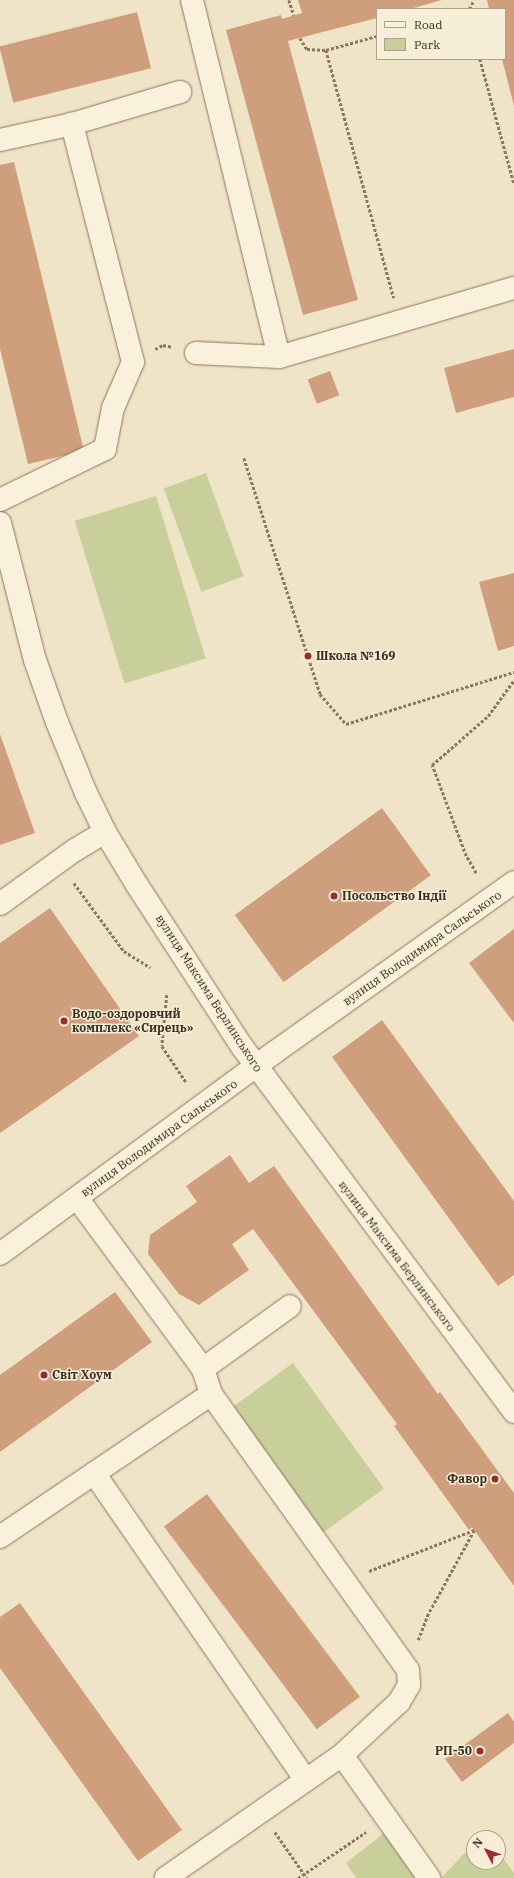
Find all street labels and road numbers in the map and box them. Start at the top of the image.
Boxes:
street label: вулиця Володимира Сальського [340,888,504,1008]
street label: вулиця Максима Берлинського [153,911,265,1075]
street label: вулиця Володимира Сальського [78,1076,240,1200]
street label: вулиця Максима Берлинського [336,1178,458,1334]

